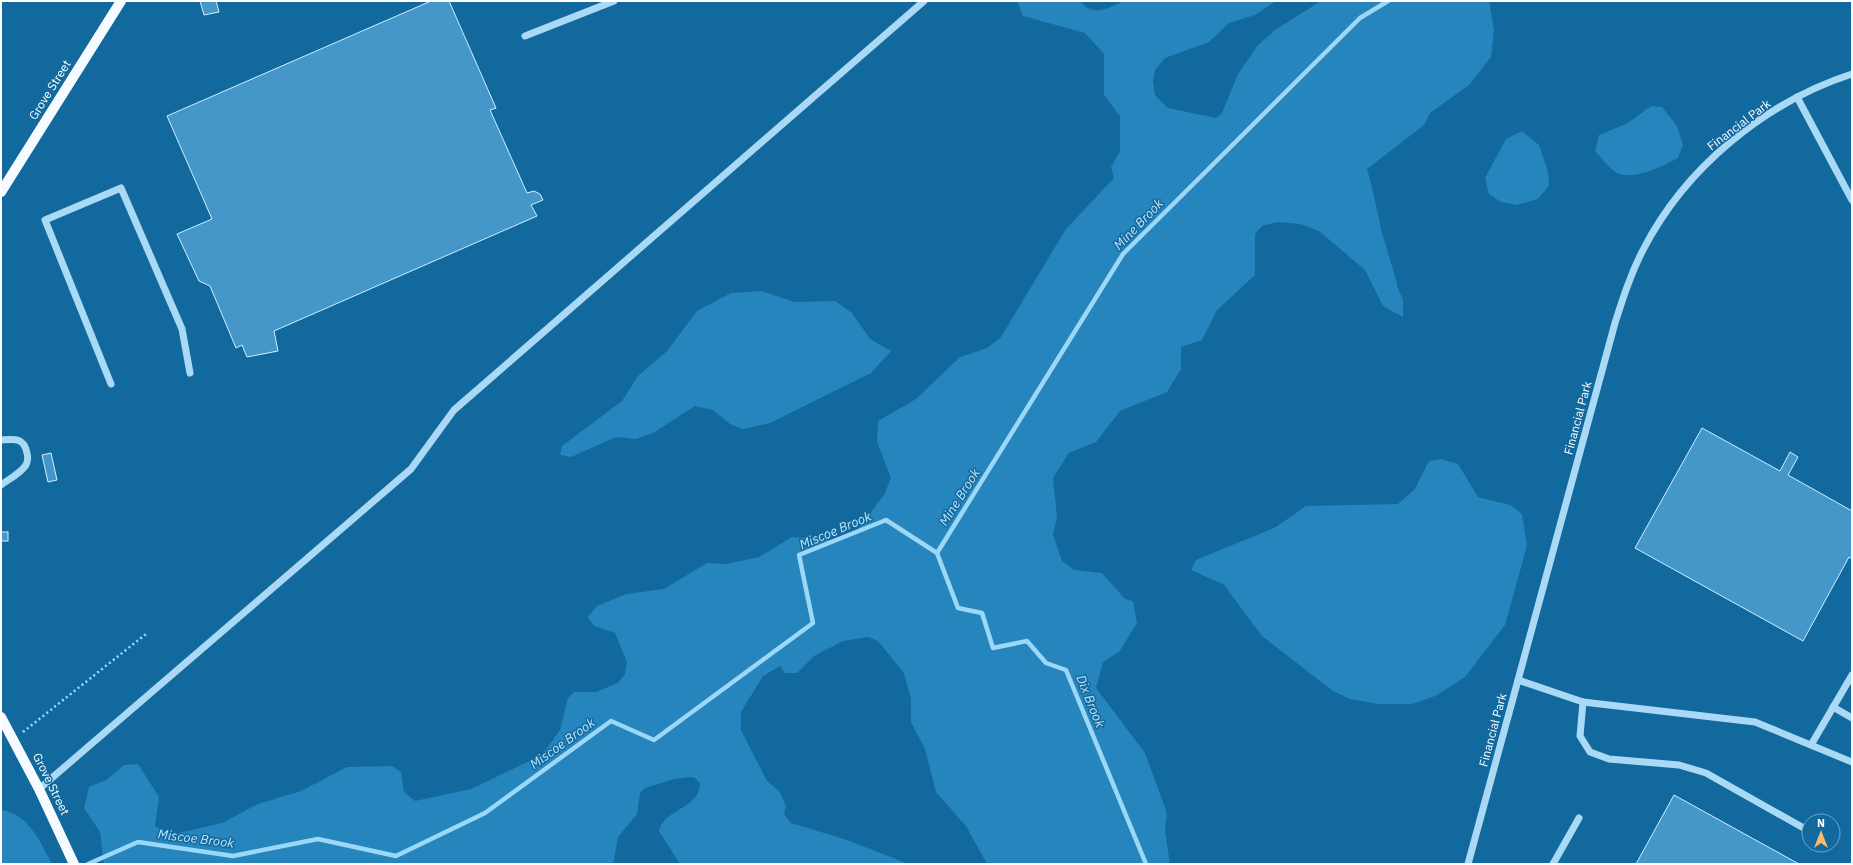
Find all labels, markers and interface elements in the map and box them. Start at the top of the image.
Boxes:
street label: Grove Street [25,57,74,122]
street label: Financial Park [1704,95,1774,153]
water label: Mine Brook [1110,195,1167,253]
street label: Financial Park [1560,379,1595,456]
water label: Mine Brook [935,465,984,529]
water label: Miscoe Brook [797,508,874,553]
water label: Dix Brook [1072,672,1109,730]
street label: Financial Park [1475,691,1510,768]
water label: Miscoe Brook [526,714,599,773]
street label: Grove Street [30,750,73,817]
north arrow [1801,813,1841,853]
text: N [1817,816,1825,830]
water label: Miscoe Brook [157,825,235,852]

